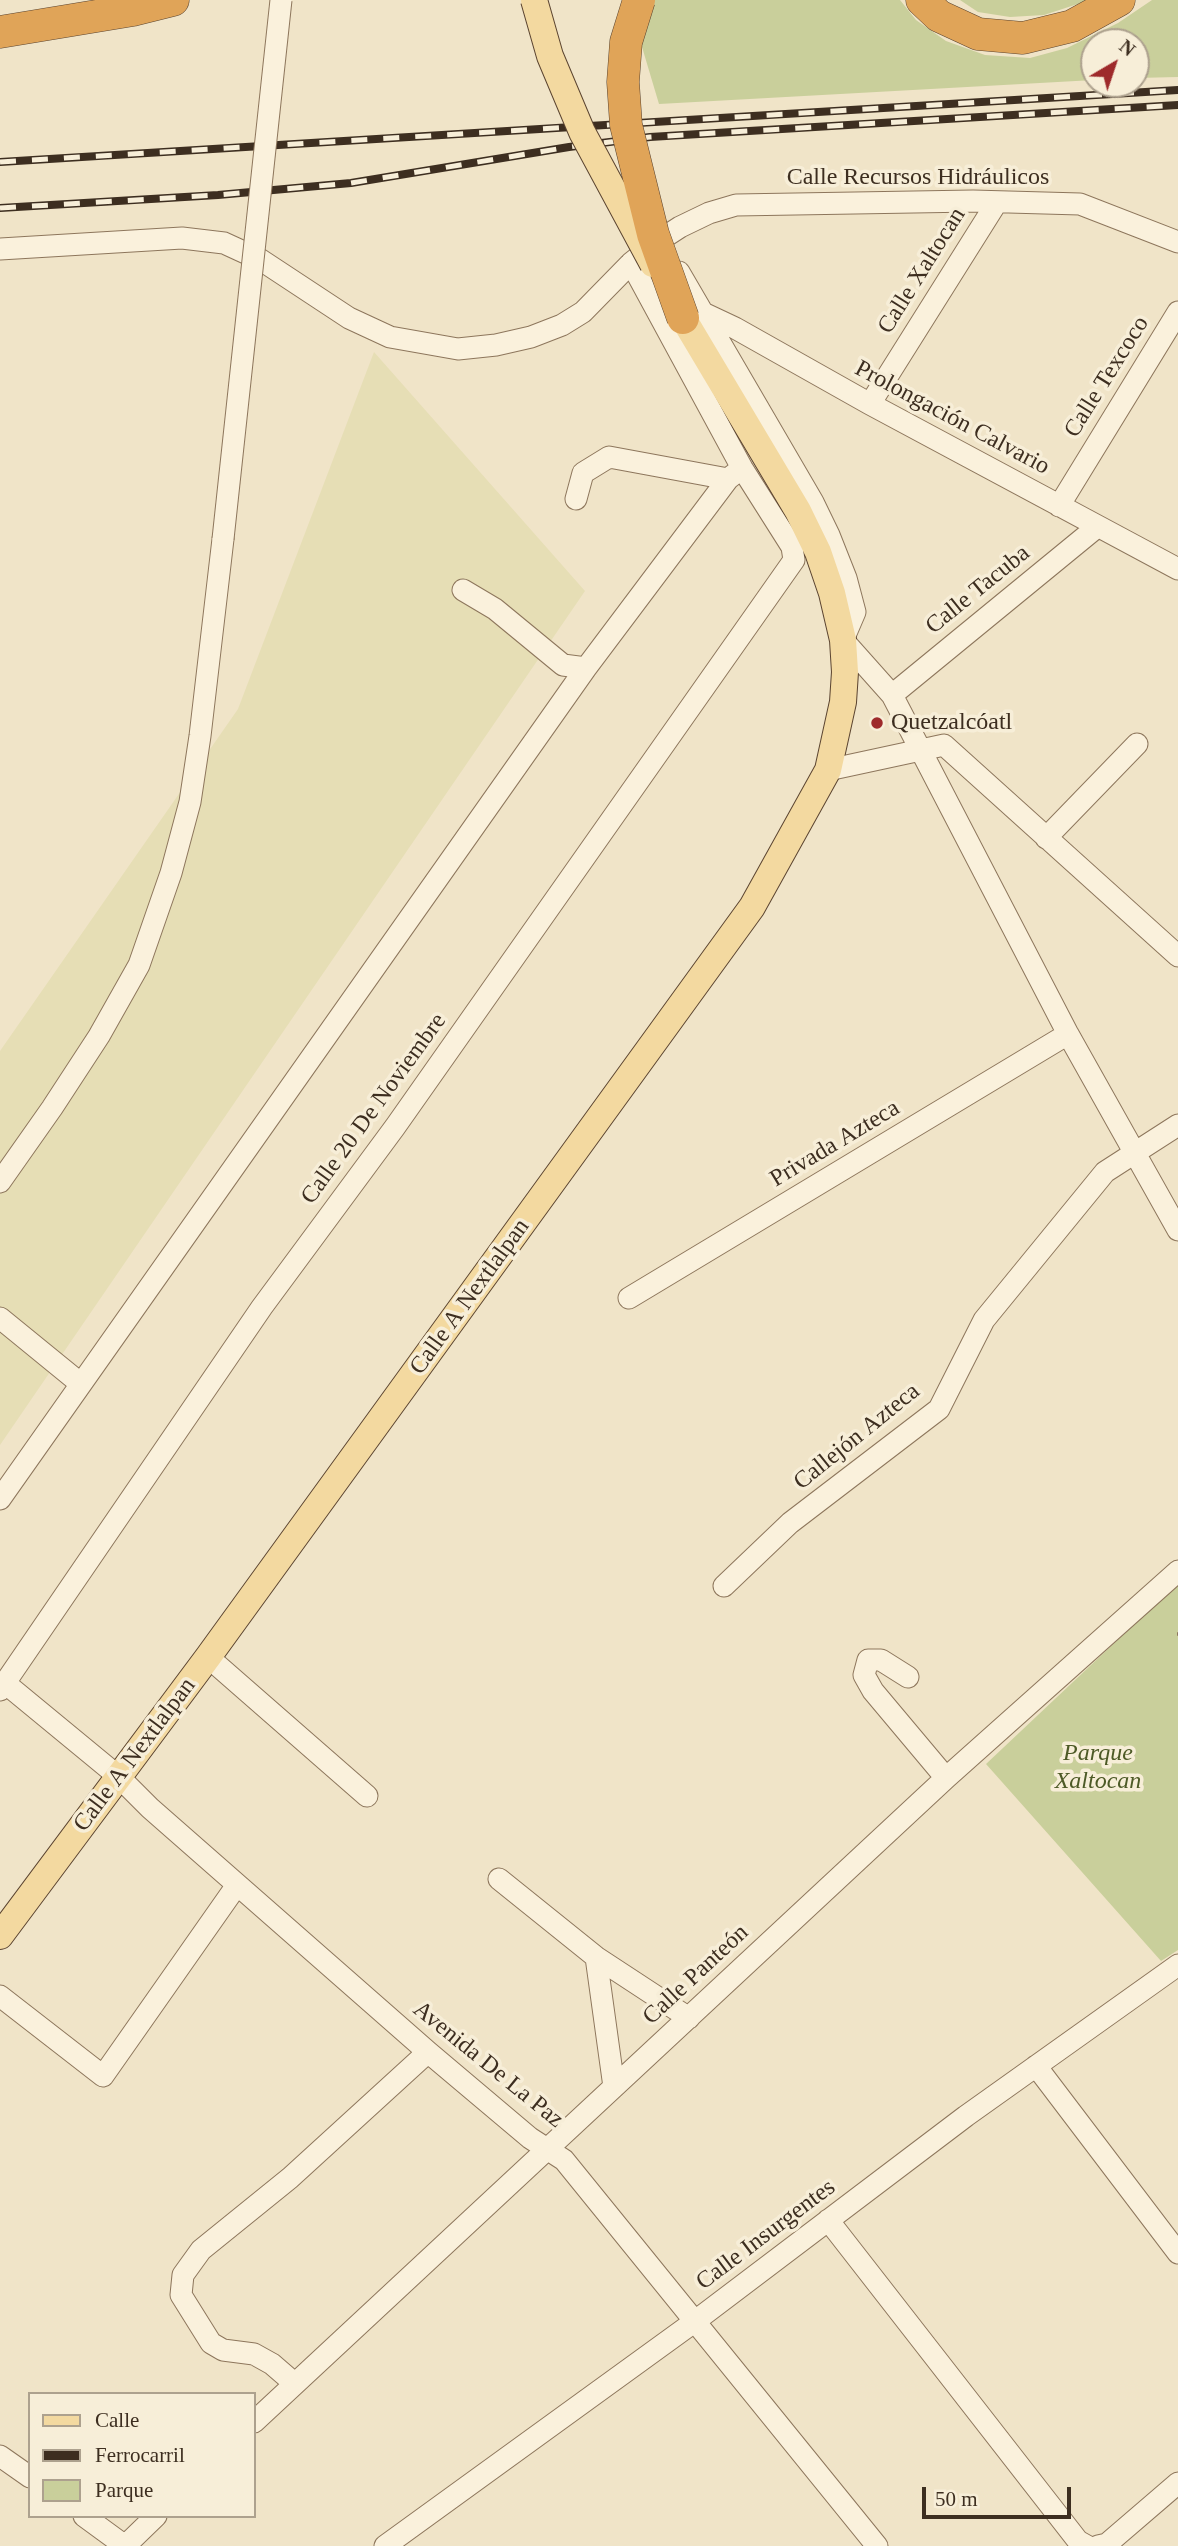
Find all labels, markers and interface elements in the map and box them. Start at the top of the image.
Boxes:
north arrow [1080,28,1150,98]
text: N [1115,35,1139,60]
street label: Calle Recursos Hidráulicos [787,164,1049,192]
street label: Calle Xaltocan [872,203,972,339]
street label: Calle Texcoco [1058,311,1156,443]
street label: Prolongación Calvario [850,354,1054,482]
street label: Calle Tacuba [920,539,1036,641]
place label: Quetzalcóatl [891,709,1012,737]
marker: Quetzalcóatl [869,715,885,731]
street label: Calle 20 De Noviembre [295,1008,453,1210]
street label: Privada Azteca [765,1094,905,1194]
street label: Calle A Nextlalpan [404,1214,536,1380]
street label: Callejón Azteca [788,1377,926,1497]
street label: Calle A Nextlalpan [68,1672,202,1838]
park label: Parque Xaltocan [1055,1740,1141,1796]
street label: Calle Panteón [637,1919,755,2031]
street label: Avenida De La Paz [407,1995,569,2135]
street label: Calle Insurgentes [691,2173,841,2297]
legend [28,2392,256,2518]
text: Calle [95,2408,139,2432]
text: Ferrocarril [95,2443,185,2467]
scale bar [926,2472,1075,2516]
text: Parque [95,2478,153,2502]
text: 50 m [935,2487,978,2511]

